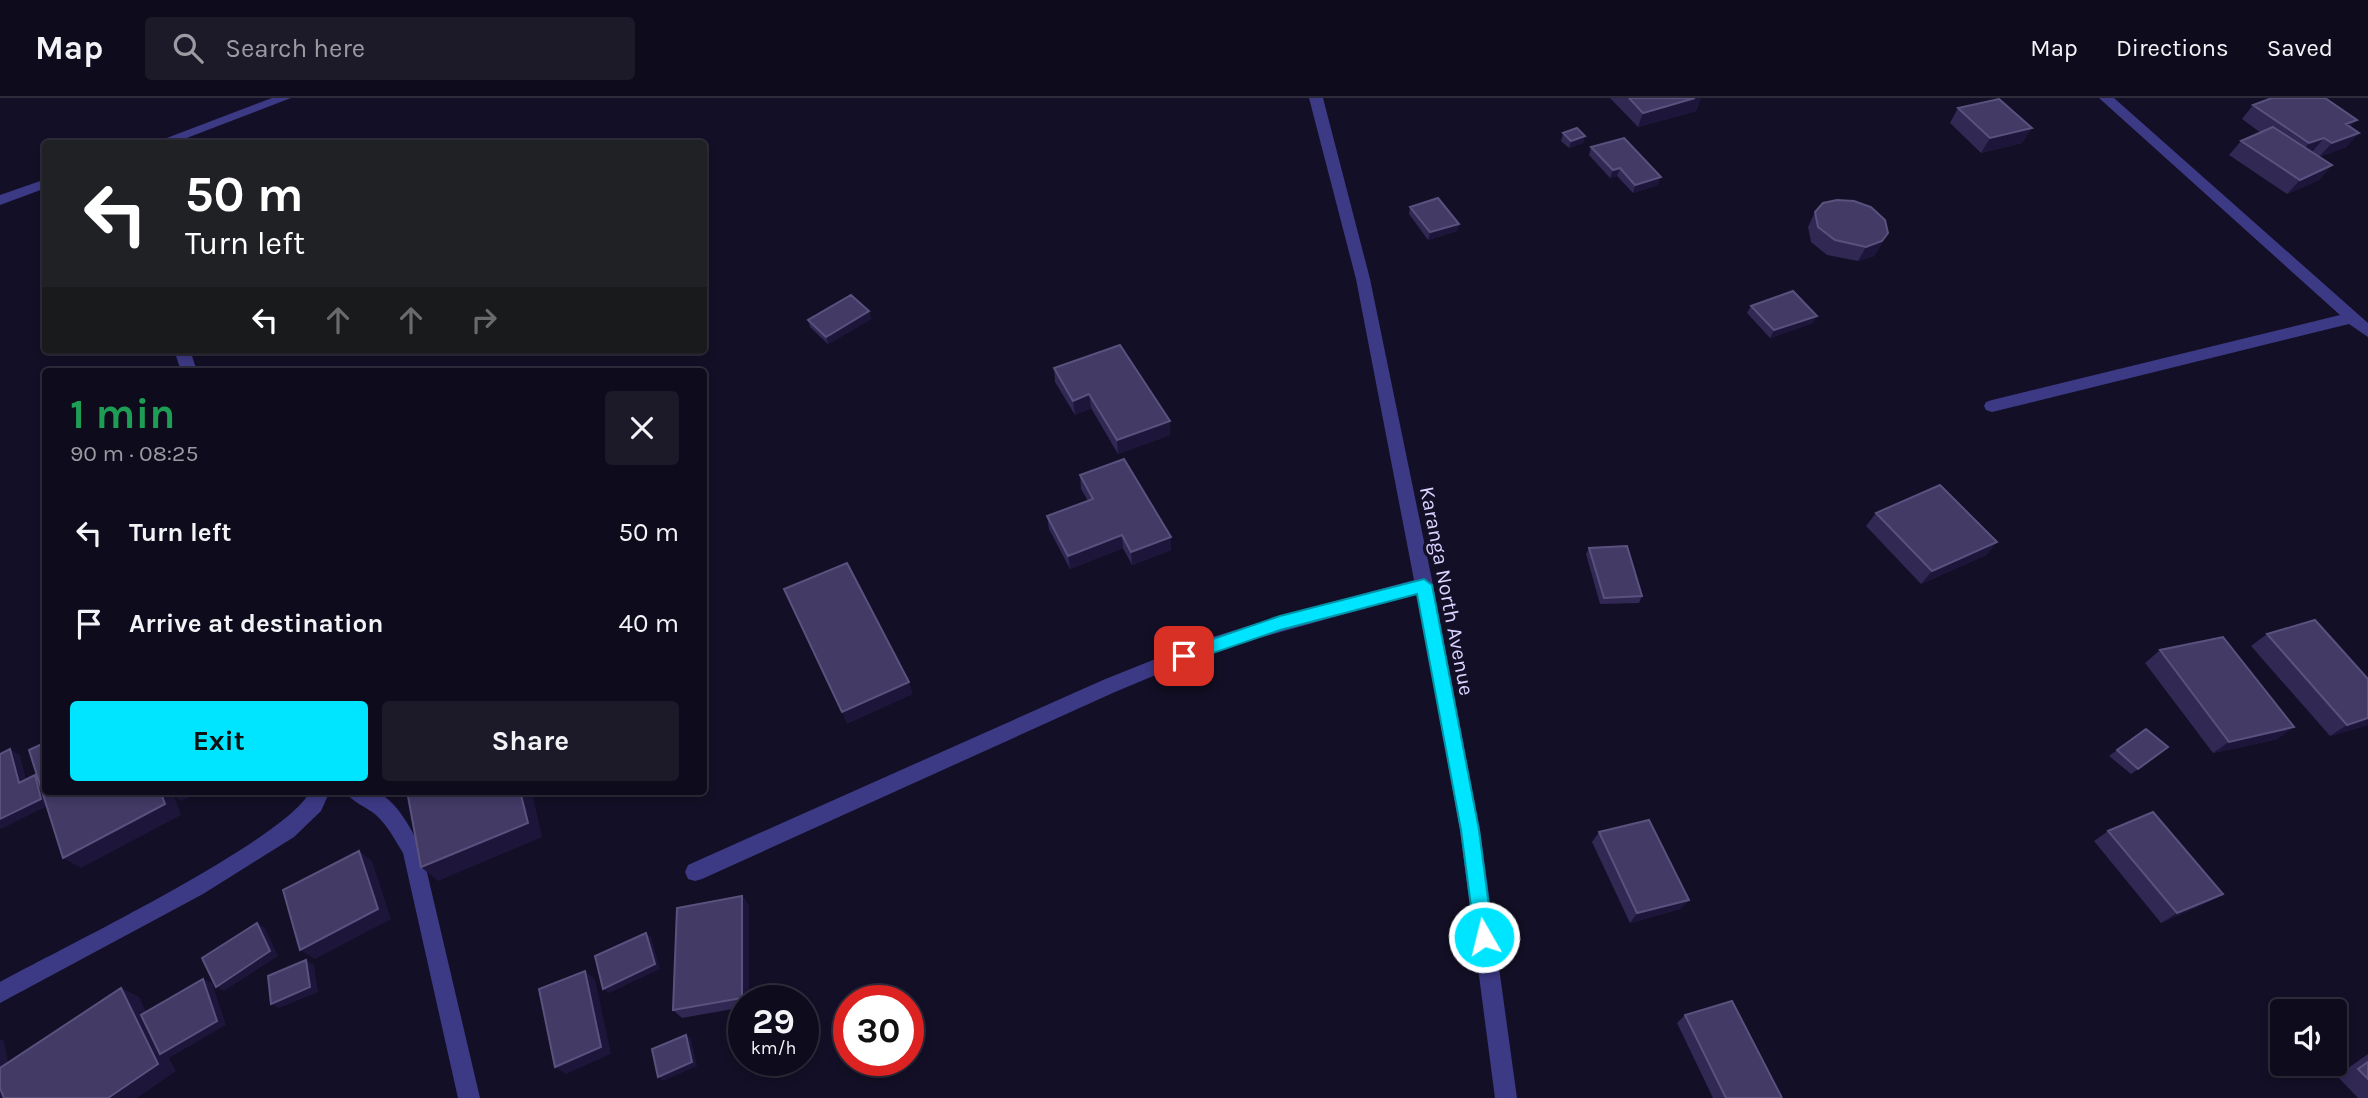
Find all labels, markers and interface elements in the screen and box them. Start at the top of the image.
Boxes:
search box [145,17,635,80]
text: Map [35,29,103,67]
icon: search [169,29,207,67]
text: Search here [225,33,365,64]
text: Map [2030,34,2078,62]
text: Directions [2116,34,2229,62]
text: Saved [2267,34,2333,62]
text: 50 m [185,166,303,223]
icon: left [70,168,161,259]
text: Turn left [185,225,305,262]
icon: left [246,301,284,339]
icon: ahead [319,301,357,339]
icon: ahead [392,301,430,339]
icon: right [465,301,503,339]
text: 1 min [70,389,175,439]
button: close [605,391,679,465]
text: 90 m · 08:25 [70,440,198,467]
street label: Karanga North Avenue [1415,484,1479,698]
icon: left [70,514,108,552]
text: Turn left [129,517,231,548]
text: 50 m [618,517,679,548]
icon: arrive [70,605,108,643]
text: Arrive at destination [129,608,383,639]
text: 40 m [619,608,679,639]
pin [1154,626,1214,686]
icon: arrive [1165,637,1203,675]
button: Exit [70,701,368,781]
button: Share [382,701,679,781]
position arrow [1447,900,1521,974]
speed limit sign: 30 [833,985,924,1076]
map controls [2270,999,2347,1076]
button: sound [2270,999,2347,1076]
text: 29 [752,1001,795,1042]
text: km/h [751,1037,796,1059]

